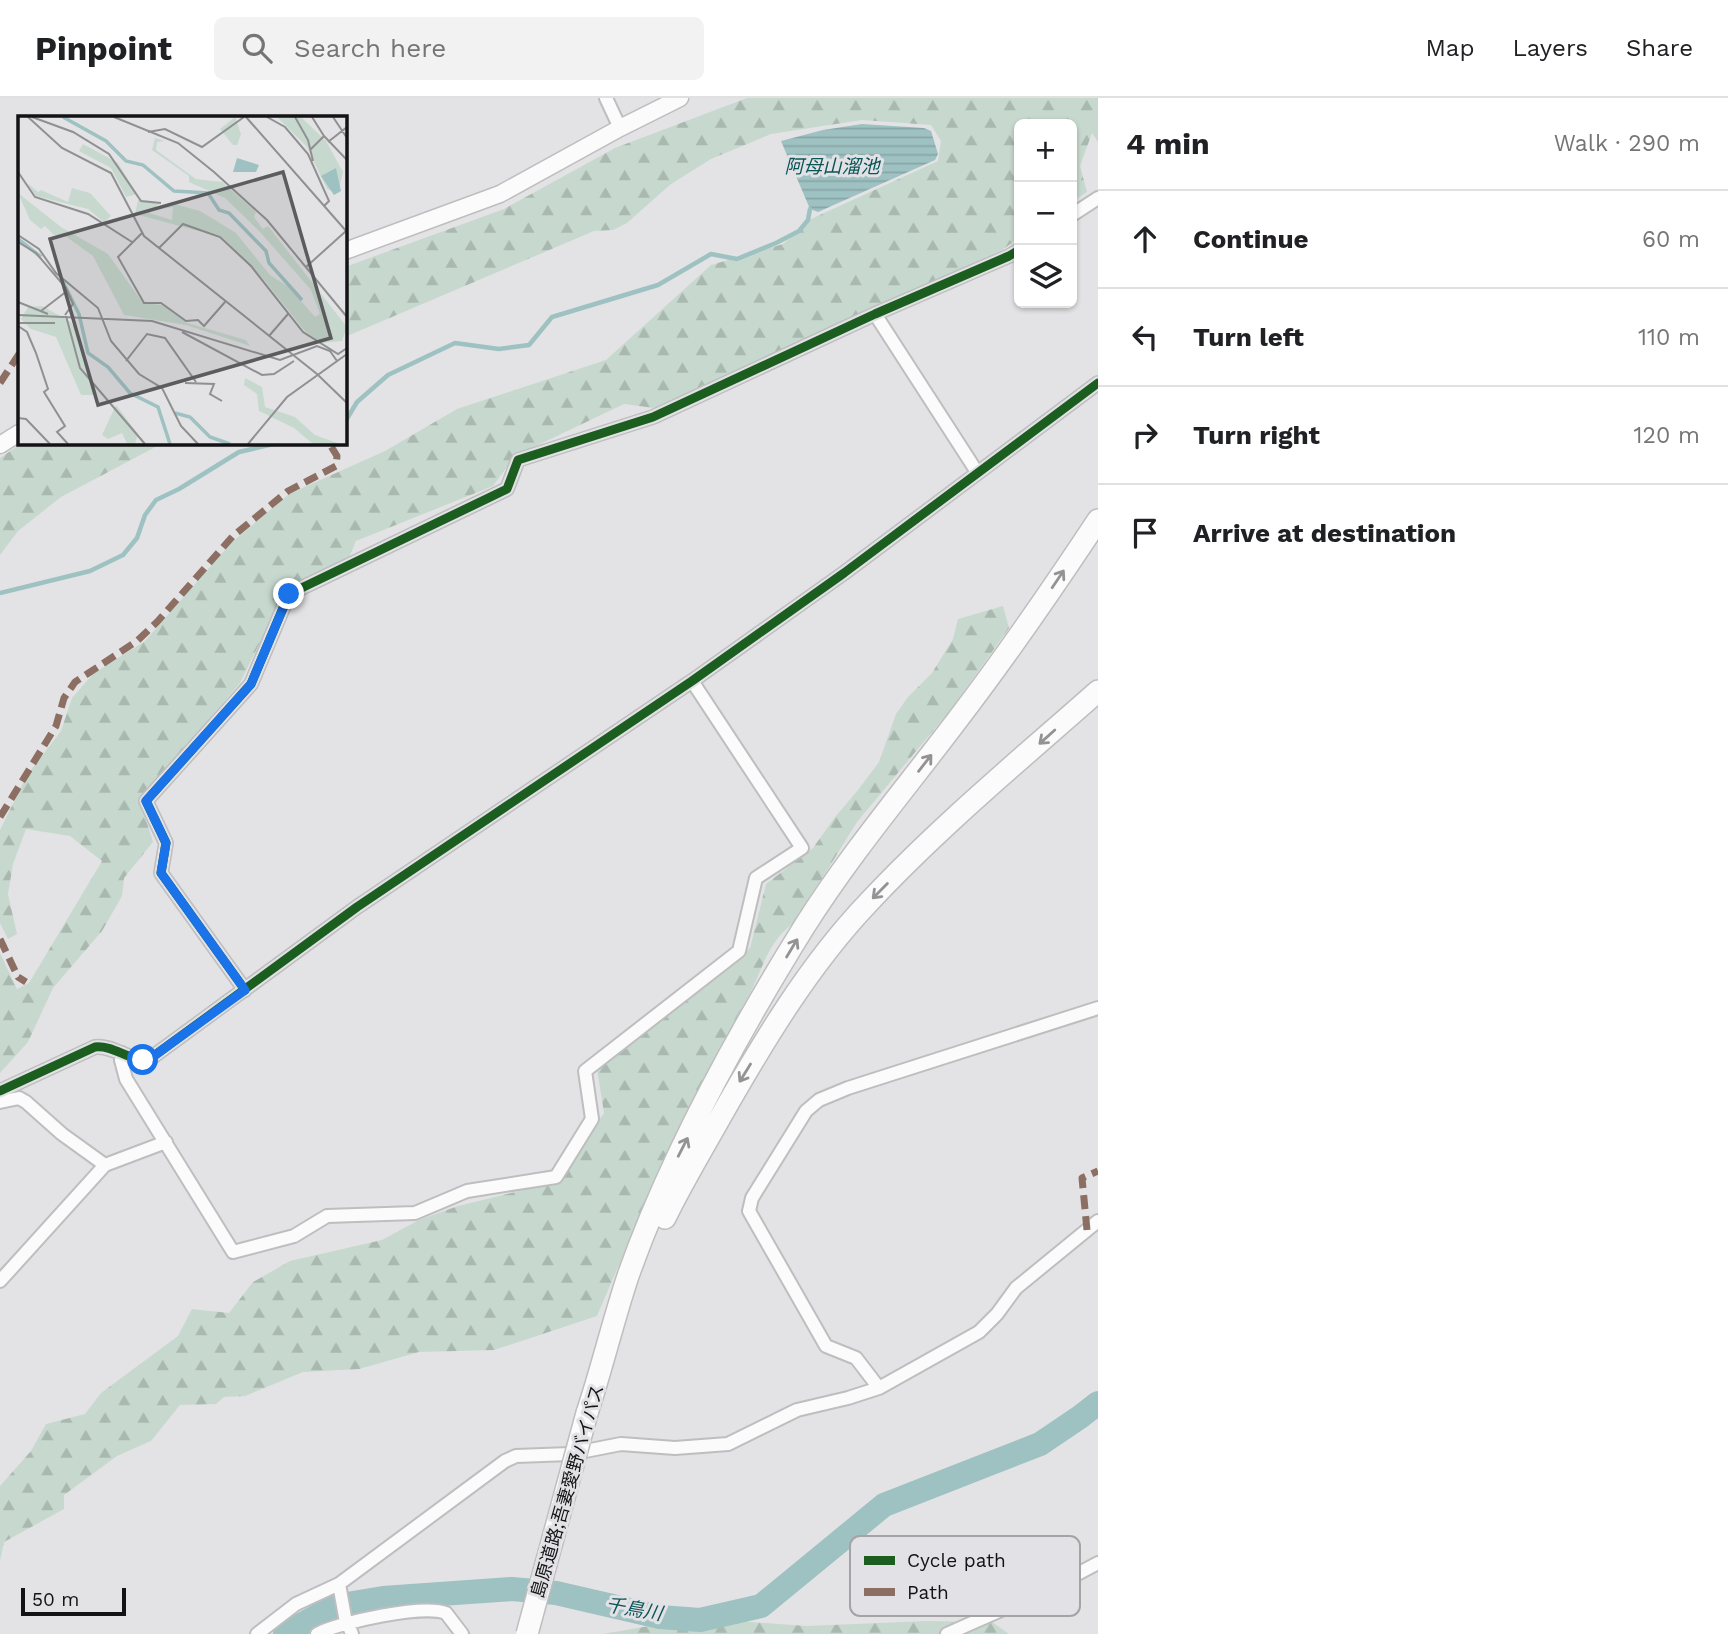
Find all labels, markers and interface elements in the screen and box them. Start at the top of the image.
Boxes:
search box [214,17,704,80]
text: Pinpoint [35,29,172,68]
icon: search [238,29,276,67]
text: Search here [294,33,446,63]
text: Map [1426,34,1474,62]
text: Layers [1512,34,1588,62]
text: Share [1626,34,1693,62]
inset map [18,116,346,444]
map controls [1014,119,1077,308]
button: + [1014,119,1077,182]
text: 4 min [1126,126,1210,161]
text: Walk · 290 m [1554,130,1700,157]
water label: 阿母山溜池 [784,155,881,178]
button: − [1014,182,1077,245]
icon: ahead [1126,220,1164,258]
text: Continue [1193,224,1309,254]
text: 60 m [1642,226,1700,253]
button: layers [1014,245,1077,308]
icon: left [1126,318,1164,356]
text: Turn left [1193,322,1304,352]
text: 110 m [1638,324,1700,351]
icon: right [1126,416,1164,454]
text: Turn right [1193,420,1320,450]
text: 120 m [1634,422,1700,449]
icon: arrive [1126,514,1164,552]
text: Arrive at destination [1193,518,1456,548]
one-way arrow [1051,570,1065,589]
route end [273,578,304,609]
one-way arrow [1038,729,1056,745]
one-way arrow [917,754,932,773]
one-way arrow [871,882,888,899]
one-way arrow [785,938,799,958]
route start [127,1044,158,1075]
one-way arrow [738,1063,752,1083]
one-way arrow [677,1137,691,1158]
street label: 島原道路;吾妻愛野バイパス [526,1382,608,1600]
legend [850,1536,1080,1616]
text: Cycle path [907,1549,1006,1572]
text: Path [907,1581,949,1604]
scale bar [21,1585,126,1617]
text: 50 m [32,1588,79,1611]
water label: 千鳥川 [604,1593,666,1626]

